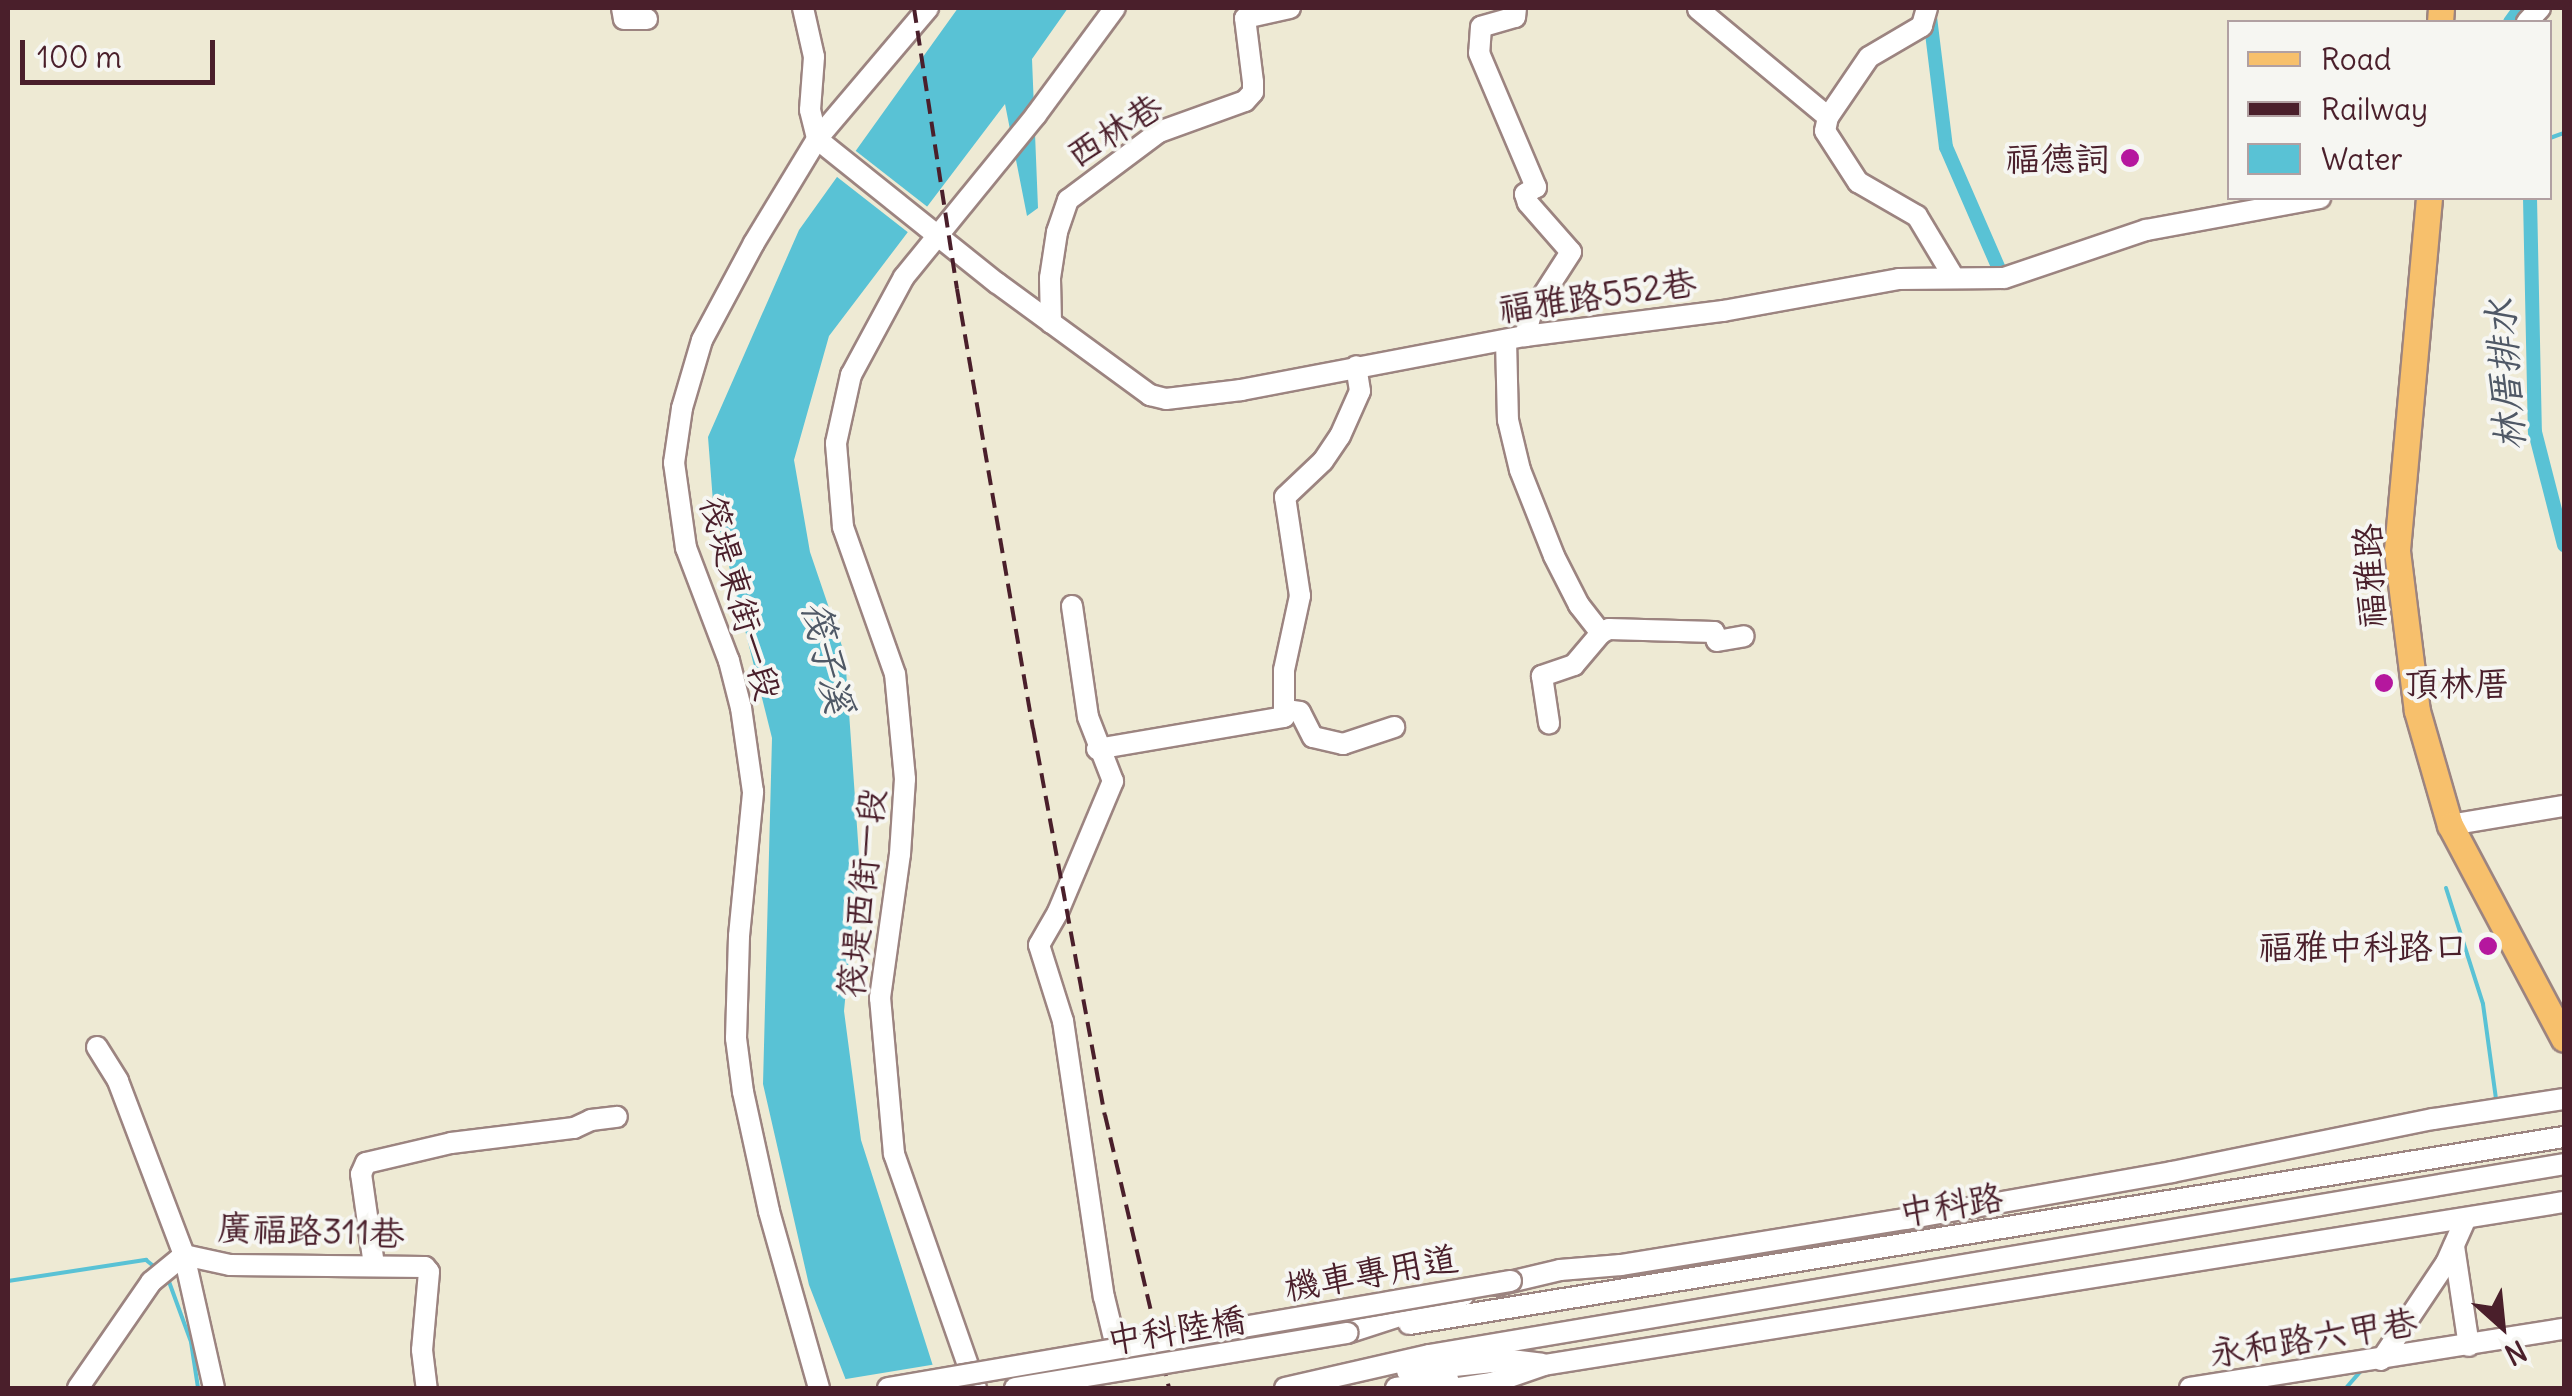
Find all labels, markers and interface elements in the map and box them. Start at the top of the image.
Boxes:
scale bar [25,20,220,82]
legend [2227,20,2552,200]
text: 100 m [37,38,122,76]
text: Road [2321,40,2391,78]
street label: 西林巷 [1058,84,1170,176]
text: Railway [2321,90,2428,128]
place label: 福德詞 [2005,137,2110,179]
text: Water [2321,140,2403,178]
marker: 福德詞 [2119,147,2141,169]
street label: 福雅路552巷 [1495,260,1699,330]
water label: 林厝排水 [2477,298,2533,452]
street label: 筏堤東街一段 [692,491,790,705]
street label: 福雅路 [2345,522,2393,630]
water label: 筏子溪 [793,596,863,718]
place label: 頂林厝 [2404,662,2509,704]
marker: 頂林厝 [2373,672,2395,694]
street label: 筏堤西街一段 [829,786,893,1000]
place label: 福雅中科路口 [2258,925,2468,967]
marker: 福雅中科路口 [2477,935,2499,957]
street label: 中科路 [1896,1175,2006,1233]
street label: 廣福路311巷 [217,1206,405,1254]
street label: 機車專用道 [1281,1236,1461,1308]
north arrow [2452,1276,2552,1376]
street label: 中科陸橋 [1104,1297,1248,1361]
street label: 永和路六甲巷 [2206,1300,2420,1374]
text: N [2499,1332,2532,1373]

